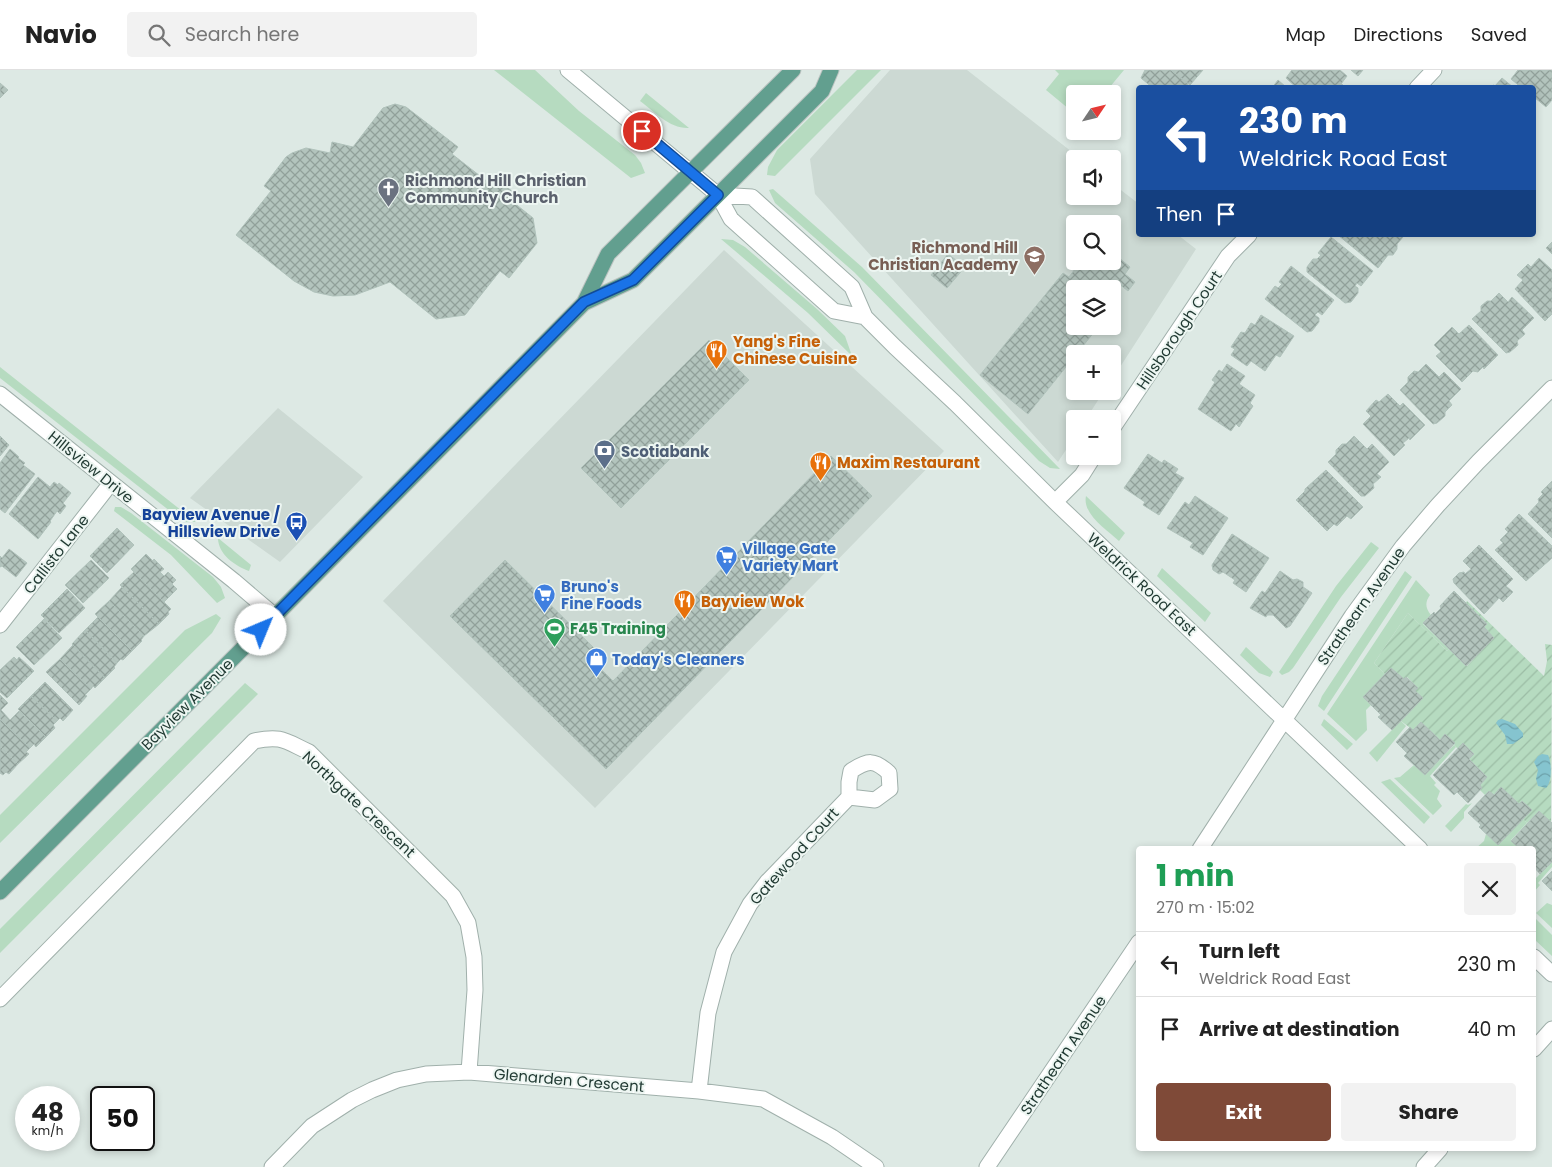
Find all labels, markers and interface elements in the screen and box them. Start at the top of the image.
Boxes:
search box [127,12,477,57]
text: Navio [25,18,97,51]
icon: search [145,21,173,49]
text: Search here [185,21,299,48]
text: Map [1286,22,1325,47]
text: Directions [1353,22,1443,47]
text: Saved [1471,22,1527,47]
north arrow [1066,85,1121,140]
map controls [1066,85,1121,465]
text: 230 m [1239,96,1347,145]
icon: left [1156,105,1221,170]
pin [621,110,663,152]
icon: arrive [628,117,656,145]
text: Weldrick Road East [1239,143,1447,174]
button: sound [1066,150,1121,205]
place label: Richmond Hill Christian Community Church [405,170,586,208]
church icon: Richmond Hill Christian Community Church [377,177,401,208]
icon: arrive [1212,200,1240,228]
text: Then [1156,201,1202,228]
button: search [1066,215,1121,270]
place label: Richmond Hill Christian Academy [868,237,1019,275]
school or university icon: Richmond Hill Christian Academy [1022,244,1046,275]
street label: Hillsborough Court [1131,266,1227,394]
button: layers [1066,280,1121,335]
place label: Yang's Fine Chinese Cuisine [733,331,857,369]
restaurant icon: Yang's Fine Chinese Cuisine [705,338,729,369]
button: + [1066,345,1121,400]
button: − [1066,410,1121,465]
street label: Hillsview Drive [44,426,138,508]
bank icon: Scotiabank [593,439,617,470]
place label: Scotiabank [621,441,710,462]
restaurant icon: Maxim Restaurant [809,450,833,481]
place label: Maxim Restaurant [837,452,980,473]
place label: Bayview Avenue / Hillsview Drive [142,504,280,542]
street label: Callisto Lane [18,510,94,598]
bus stop icon: Bayview Avenue / Hillsview Drive [284,511,308,542]
street label: Weldrick Road East [1083,528,1201,640]
place label: Village Gate Variety Mart [742,538,838,576]
street label: Strathearn Avenue [1312,543,1410,669]
supermarket icon: Village Gate Variety Mart [714,545,738,576]
place label: Bruno's Fine Foods [561,576,642,614]
supermarket icon: Bruno's Fine Foods [533,583,557,614]
restaurant icon: Bayview Wok [673,589,697,620]
place label: Bayview Wok [701,591,805,612]
position arrow [234,603,286,655]
sports icon: F45 Training [542,616,566,647]
place label: F45 Training [570,618,666,639]
shop icon: Today's Cleaners [584,647,608,678]
place label: Today's Cleaners [612,649,745,670]
street label: Bayview Avenue [137,654,237,754]
street label: Northgate Crescent [298,746,420,862]
street label: Gatewood Court [745,803,843,909]
text: 1 min [1156,854,1234,897]
button: close [1464,863,1516,915]
text: 270 m · 15:02 [1156,896,1255,919]
text: Turn left [1199,938,1280,965]
icon: left [1156,950,1184,978]
text: 230 m [1457,951,1516,978]
text: Weldrick Road East [1199,967,1351,990]
street label: Strathearn Avenue [1015,991,1111,1119]
icon: arrive [1156,1015,1184,1043]
text: Arrive at destination [1199,1016,1400,1043]
text: 40 m [1467,1016,1516,1043]
street label: Glenarden Crescent [493,1063,645,1097]
button: Exit [1156,1083,1331,1141]
button: Share [1341,1083,1516,1141]
speed limit sign: 50 [90,1086,155,1151]
text: 48 [31,1095,64,1130]
text: km/h [32,1122,63,1139]

